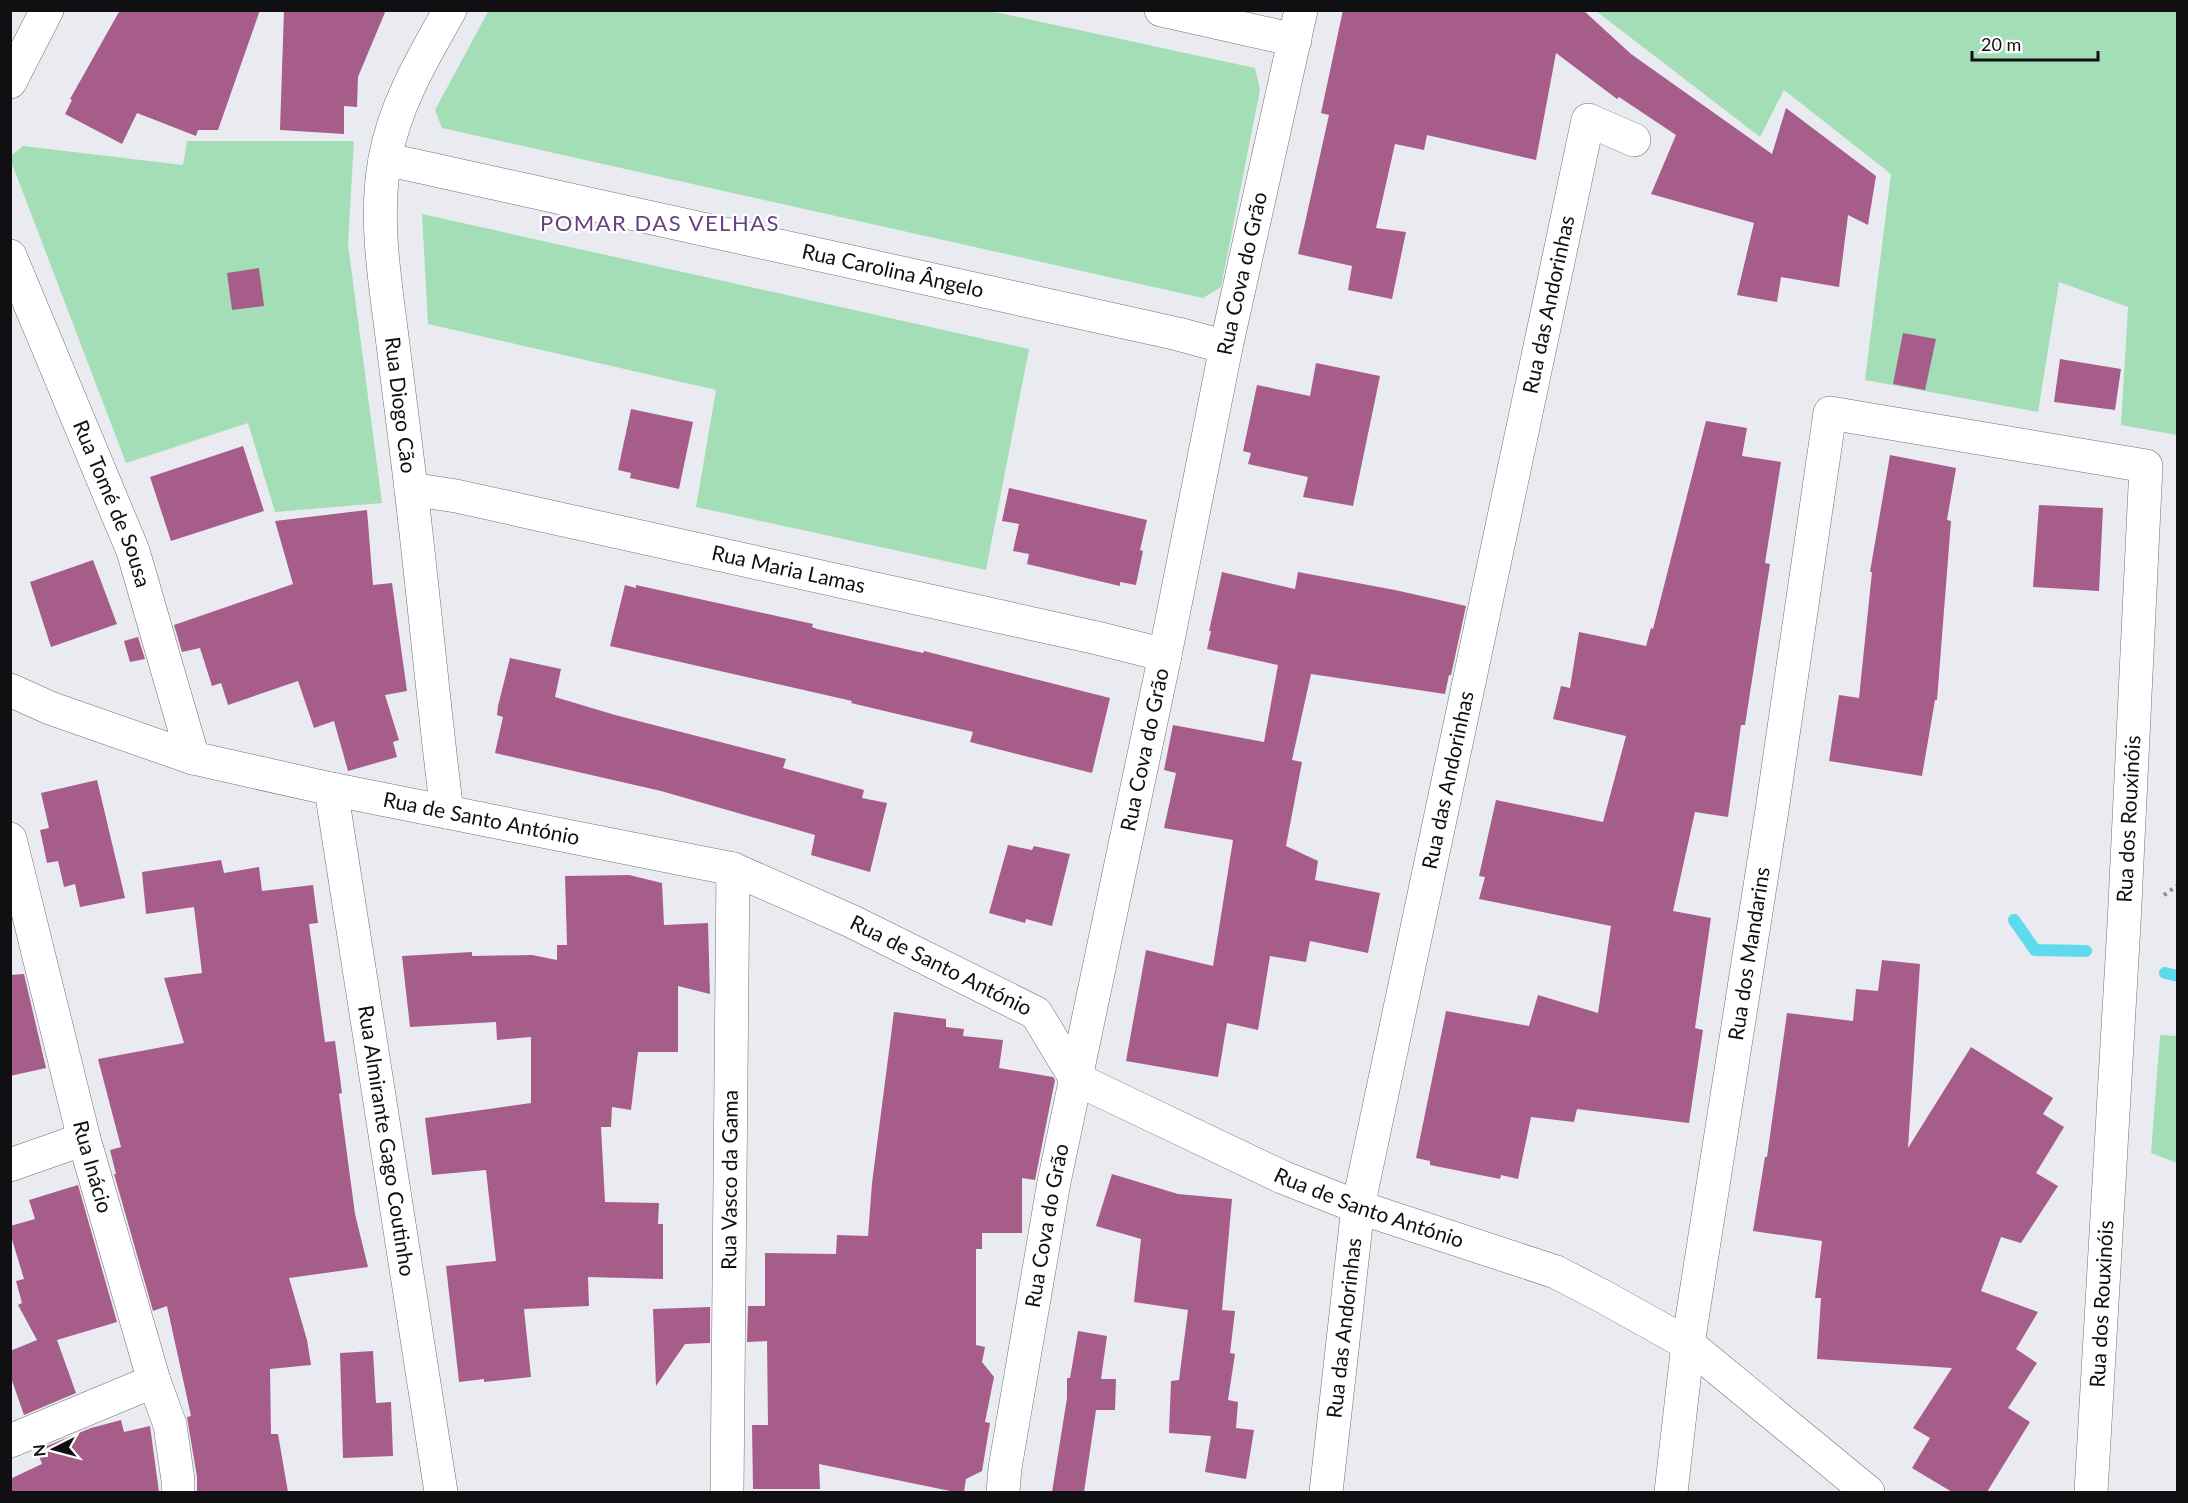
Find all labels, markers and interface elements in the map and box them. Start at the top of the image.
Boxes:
scale bar [1972,24,2098,62]
text: 20 m [1981,33,2021,55]
street label: Rua Cova do Grão [1211,189,1271,357]
district label: POMAR DAS VELHAS [540,209,780,236]
street label: Rua das Andorinhas [1516,213,1578,396]
street label: Rua Carolina Ângelo [800,237,986,302]
street label: Rua Diogo Cão [381,335,422,475]
street label: Rua Tomé de Sousa [69,416,157,590]
street label: Rua Maria Lamas [710,539,868,597]
street label: Rua Cova do Grão [1114,665,1173,833]
street label: Rua das Andorinhas [1416,689,1478,871]
street label: Rua dos Rouxinóis [2111,735,2144,903]
street label: Rua de Santo António [381,786,582,849]
street label: Rua dos Mandarins [1722,865,1774,1042]
street label: Rua de Santo António [847,909,1037,1020]
street label: Rua Almirante Gago Coutinho [354,1003,421,1278]
street label: Rua Vasco da Gama [715,1090,742,1270]
street label: Rua Inácio [69,1118,119,1216]
street label: Rua Cova do Grão [1019,1141,1073,1309]
street label: Rua de Santo António [1271,1161,1468,1252]
street label: Rua dos Rouxinóis [2084,1220,2117,1388]
street label: Rua das Andorinhas [1320,1236,1365,1419]
north arrow [24,1419,84,1479]
text: N [28,1443,49,1458]

